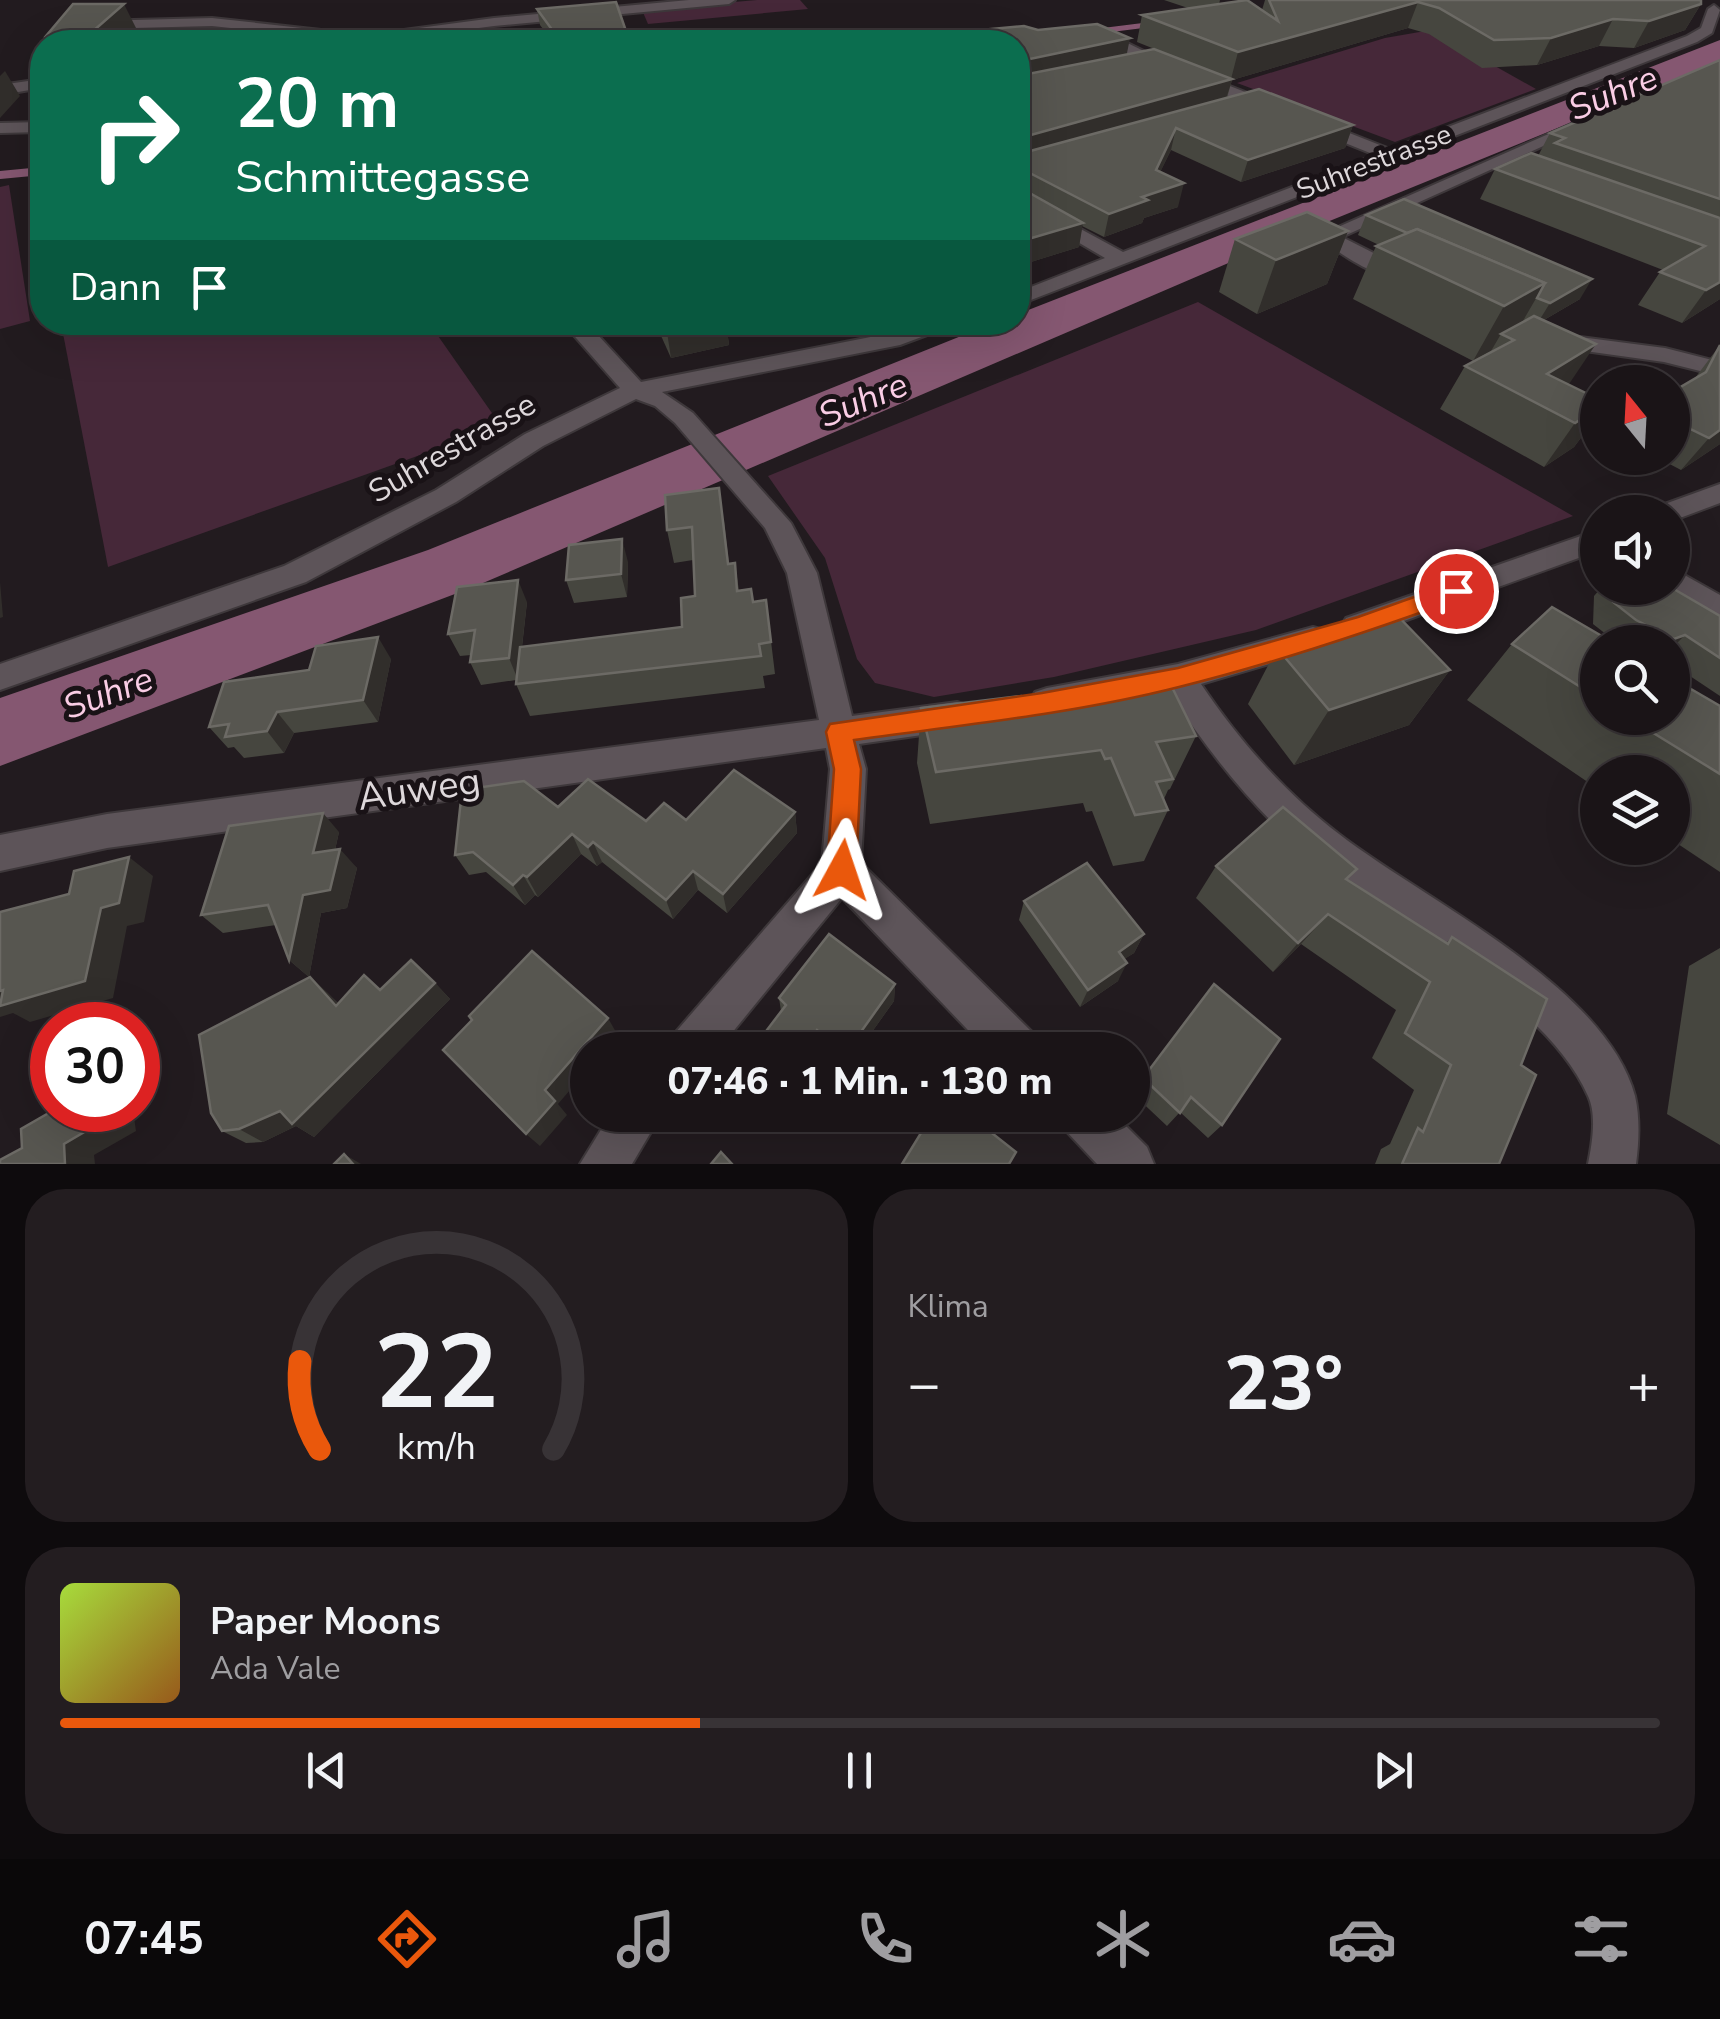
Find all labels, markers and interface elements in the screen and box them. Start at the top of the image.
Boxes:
water label: Suhre [1562,54,1664,132]
text: 20 m [235,56,399,152]
icon: right [70,70,200,200]
street label: Suhrestrasse [1291,115,1457,209]
text: Schmittegasse [235,147,530,208]
icon: arrive [182,260,237,315]
text: Dann [70,262,162,313]
water label: Suhre [812,361,914,439]
north arrow [1580,365,1690,475]
map controls [1580,365,1690,865]
street label: Suhrestrasse [360,383,544,513]
button: sound [1580,495,1690,605]
pin [1414,549,1499,634]
icon: arrive [1429,564,1484,619]
button: search [1580,625,1690,735]
water label: Suhre [57,655,159,731]
street label: Auweg [354,755,484,823]
button: layers [1580,755,1690,865]
position arrow [790,818,894,922]
speed limit sign: 30 [30,1002,160,1132]
text: 07:46 · 1 Min. · 130 m [667,1056,1053,1107]
text: Klima [908,1285,989,1328]
text: 22 [374,1302,499,1444]
text: 23° [1224,1333,1343,1435]
text: − [908,1347,941,1422]
text: + [1627,1347,1660,1422]
text: km/h [397,1423,476,1472]
text: Paper Moons [210,1596,441,1647]
text: Ada Vale [210,1647,341,1690]
icon: previous [299,1743,354,1798]
icon: pause [832,1743,887,1798]
icon: next [1366,1743,1421,1798]
icon: directions [372,1904,442,1974]
icon: music [611,1904,681,1974]
icon: phone [850,1904,920,1974]
icon: climate [1088,1904,1158,1974]
icon: car [1327,1904,1397,1974]
icon: filters [1566,1904,1636,1974]
text: 07:45 [84,1909,204,1970]

